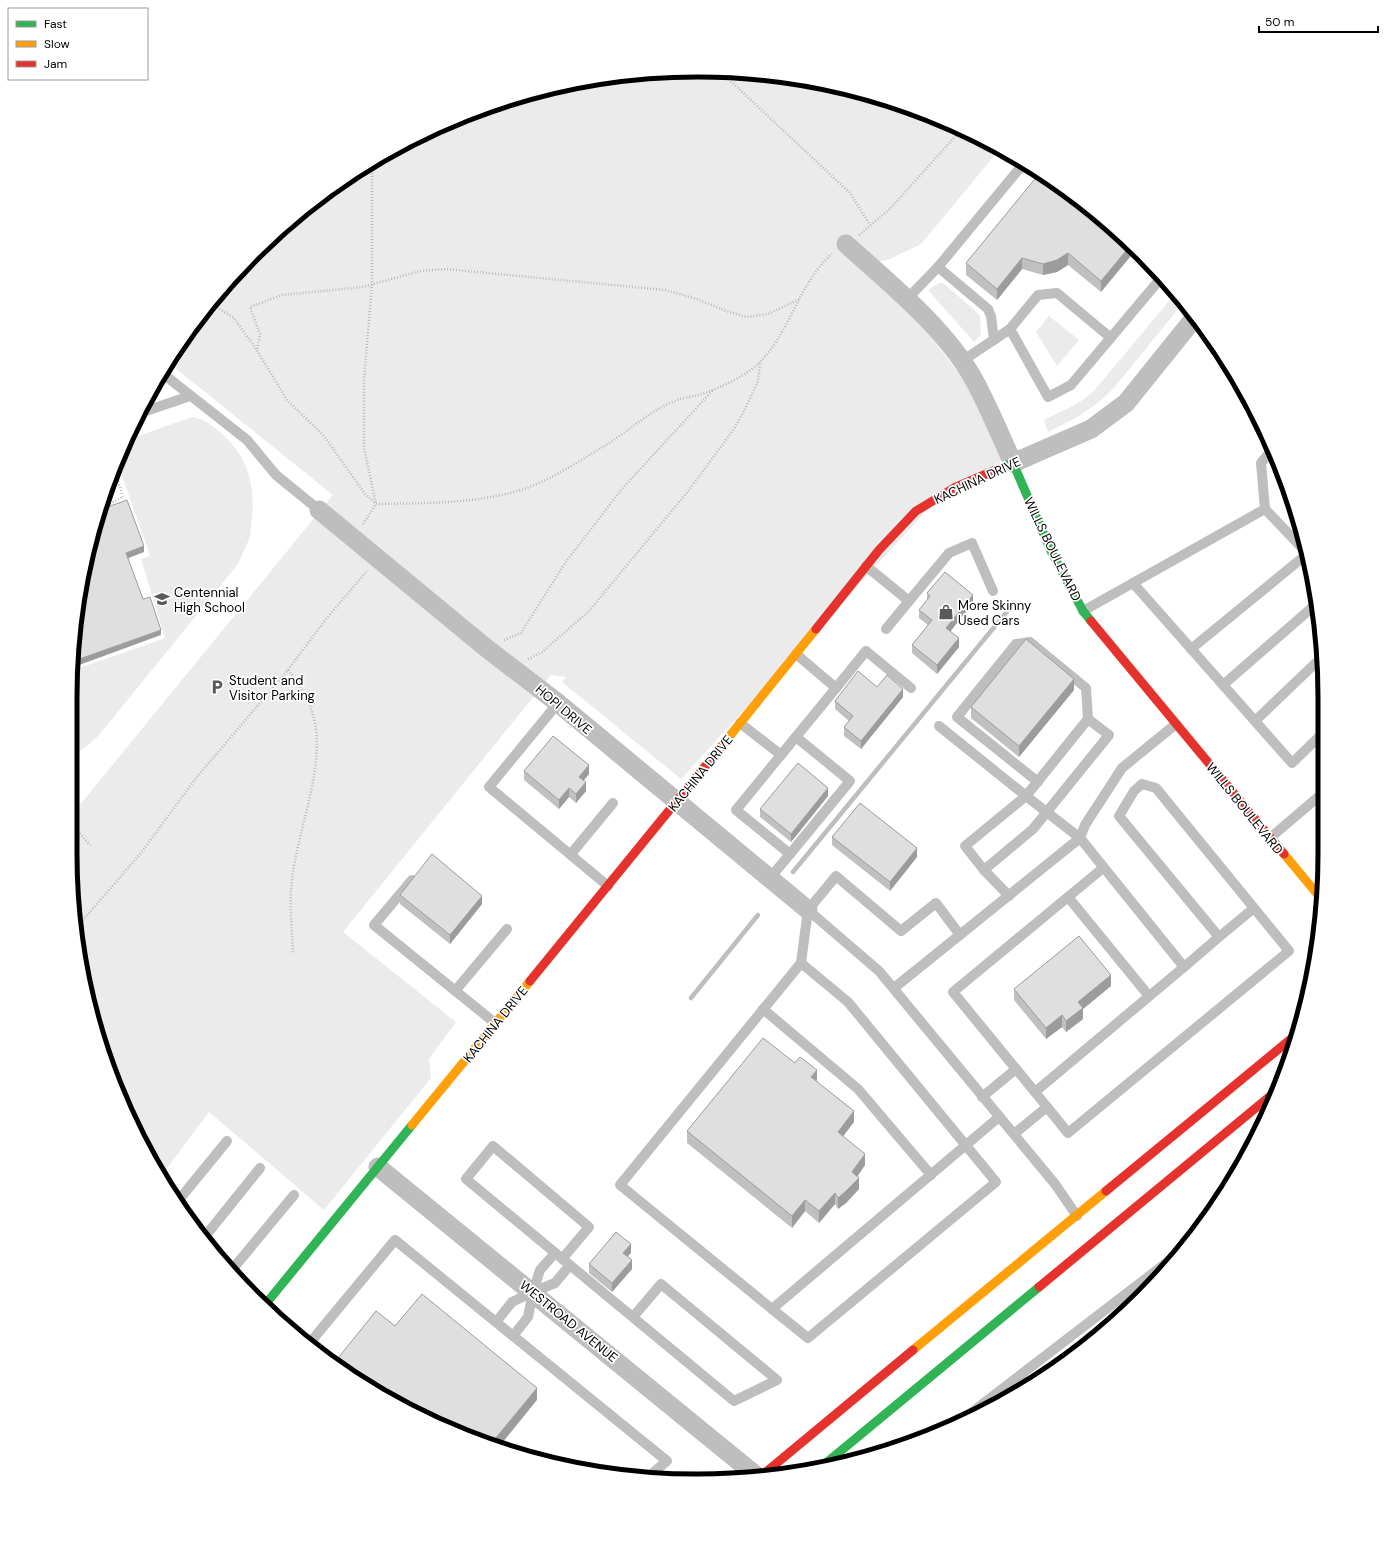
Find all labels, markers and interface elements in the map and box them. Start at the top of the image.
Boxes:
legend [8,8,148,80]
scale bar [1259,8,1378,34]
text: 50 m [1265,14,1294,30]
text: Fast [44,16,67,32]
text: Slow [44,36,70,52]
text: Jam [44,56,67,72]
street label: KACHINA DRIVE [931,453,1023,508]
street label: WILLS BOULEVARD [1020,495,1085,604]
place label: Centennial High School [174,584,245,616]
school or university icon: Centennial High School [153,590,171,608]
place label: More Skinny Used Cars [958,597,1031,629]
shop icon: More Skinny Used Cars [937,603,955,621]
place label: Student and Visitor Parking [229,672,315,704]
parking icon: Student and Visitor Parking [208,678,226,696]
street label: HOPI DRIVE [532,681,595,738]
street label: KACHINA DRIVE [664,732,736,815]
street label: WILLS BOULEVARD [1202,759,1287,858]
street label: KACHINA DRIVE [459,983,531,1066]
street label: WESTROAD AVENUE [516,1277,621,1366]

